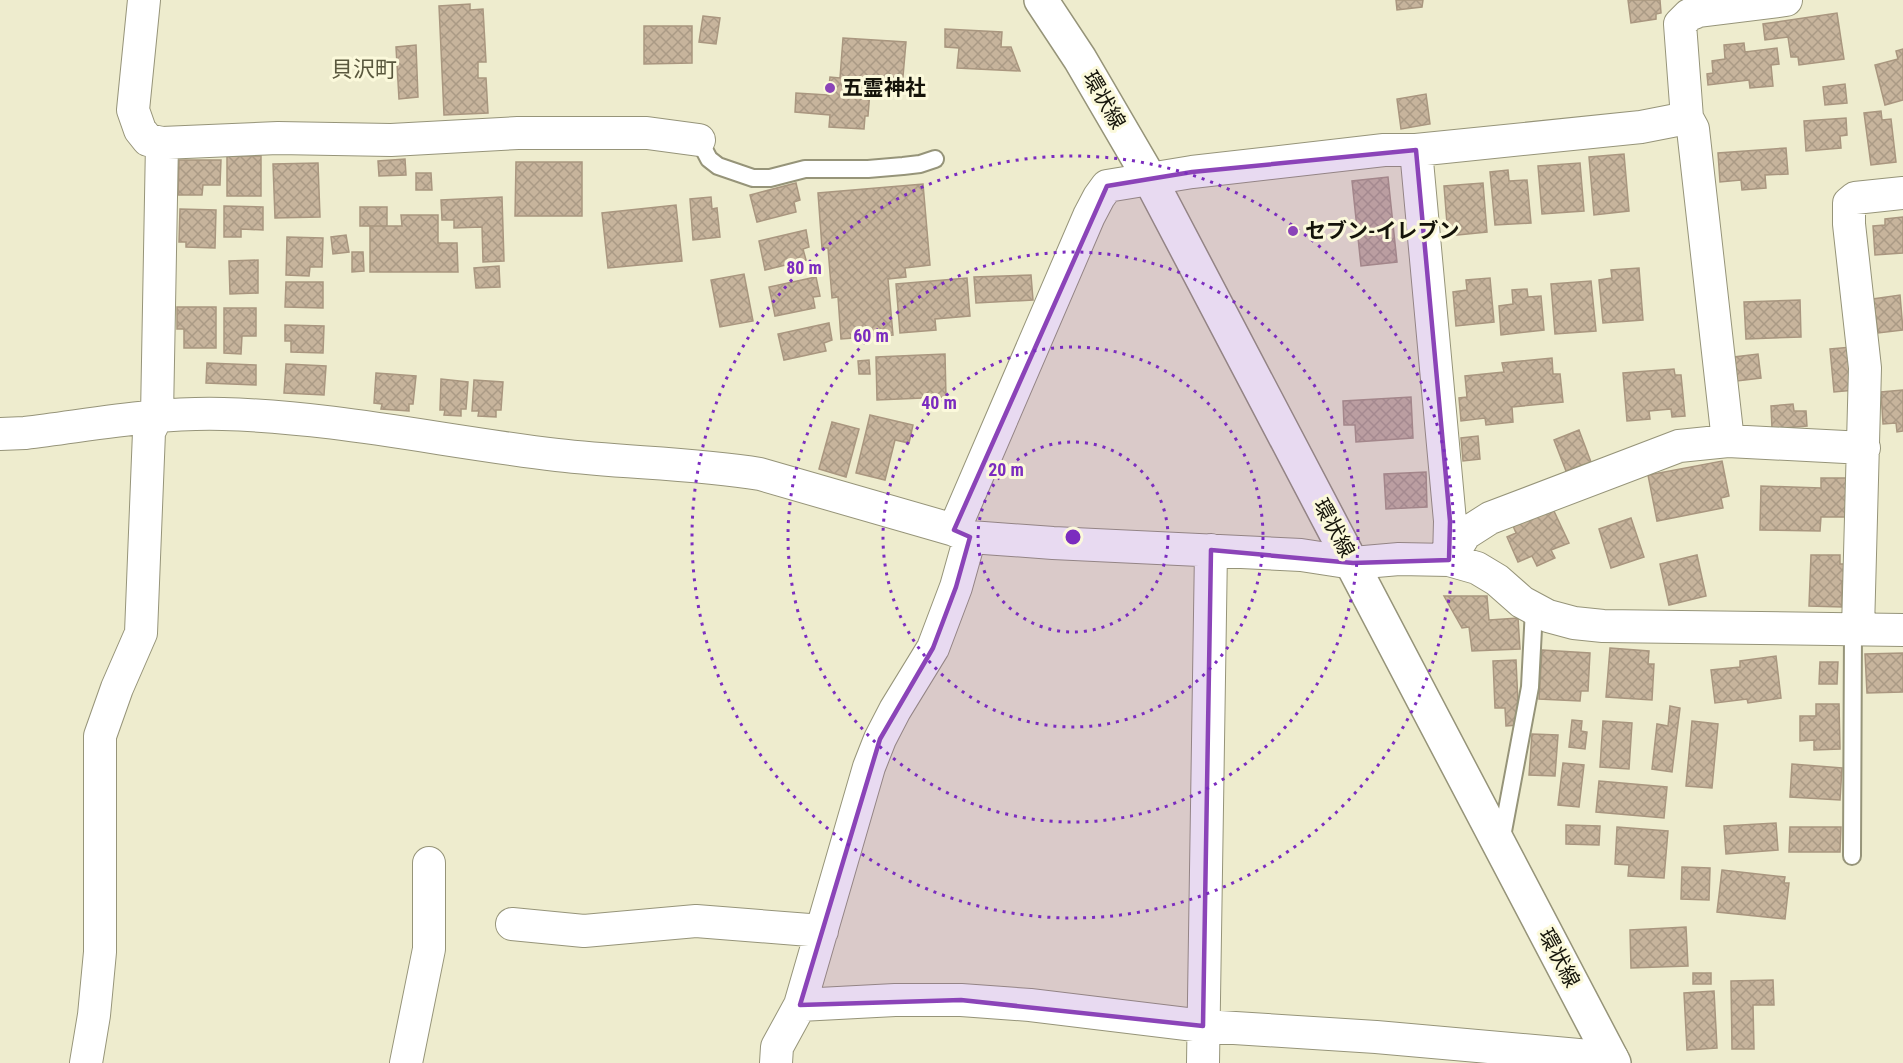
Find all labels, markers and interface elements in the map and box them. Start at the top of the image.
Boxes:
district label: 貝沢町 [331,57,397,82]
street label: 環状線 [1078,67,1130,133]
place label: 五霊神社 [842,76,926,100]
marker: 五霊神社 [823,81,837,95]
place label: セブン-イレブン [1305,219,1460,243]
marker: セブン-イレブン [1286,224,1300,238]
text: 80 m [786,257,822,278]
text: 60 m [853,325,889,346]
text: 40 m [921,392,957,413]
text: 20 m [988,459,1024,480]
street label: 環状線 [1309,495,1359,561]
centre of rings [1063,527,1083,547]
street label: 環状線 [1534,925,1584,991]

